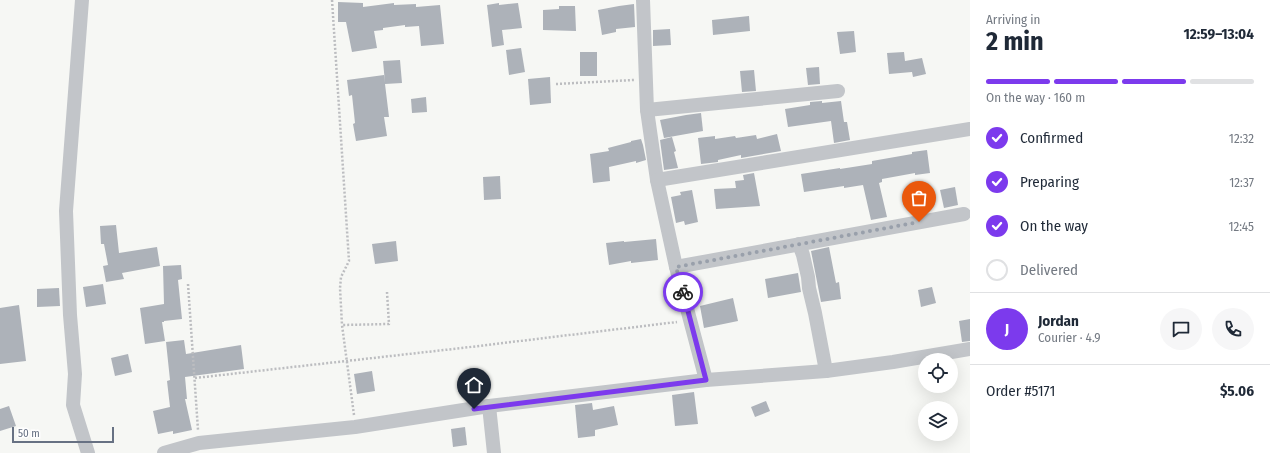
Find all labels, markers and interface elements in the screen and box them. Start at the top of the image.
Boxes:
text: Arriving in [986,12,1040,27]
text: 12:59–13:04 [1183,25,1254,43]
text: 2 min [986,26,1044,57]
text: On the way · 160 m [986,90,1085,105]
icon: check [986,127,1008,149]
text: Confirmed [1020,129,1083,147]
text: 12:32 [1229,131,1254,146]
icon: check [986,171,1008,193]
text: Preparing [1020,173,1079,191]
text: 12:37 [1229,175,1254,190]
pin [902,181,936,222]
icon: bag [908,187,930,209]
icon: check [986,215,1008,237]
text: On the way [1020,217,1088,235]
text: 12:45 [1228,219,1254,234]
text: Delivered [1020,261,1078,279]
courier [663,272,703,312]
icon: bike [672,281,694,303]
button: chat [1160,308,1202,350]
button: phone [1212,308,1254,350]
text: Jordan [1038,312,1079,330]
text: J [1005,320,1009,338]
text: Courier · 4.9 [1038,330,1101,345]
map controls [918,353,958,441]
button: locate [918,353,958,393]
pin [457,368,491,409]
icon: home [463,374,485,396]
text: Order #5171 [986,382,1055,400]
text: $5.06 [1220,382,1254,400]
button: layers [918,401,958,441]
scale bar [12,425,114,444]
text: 50 m [18,427,40,440]

